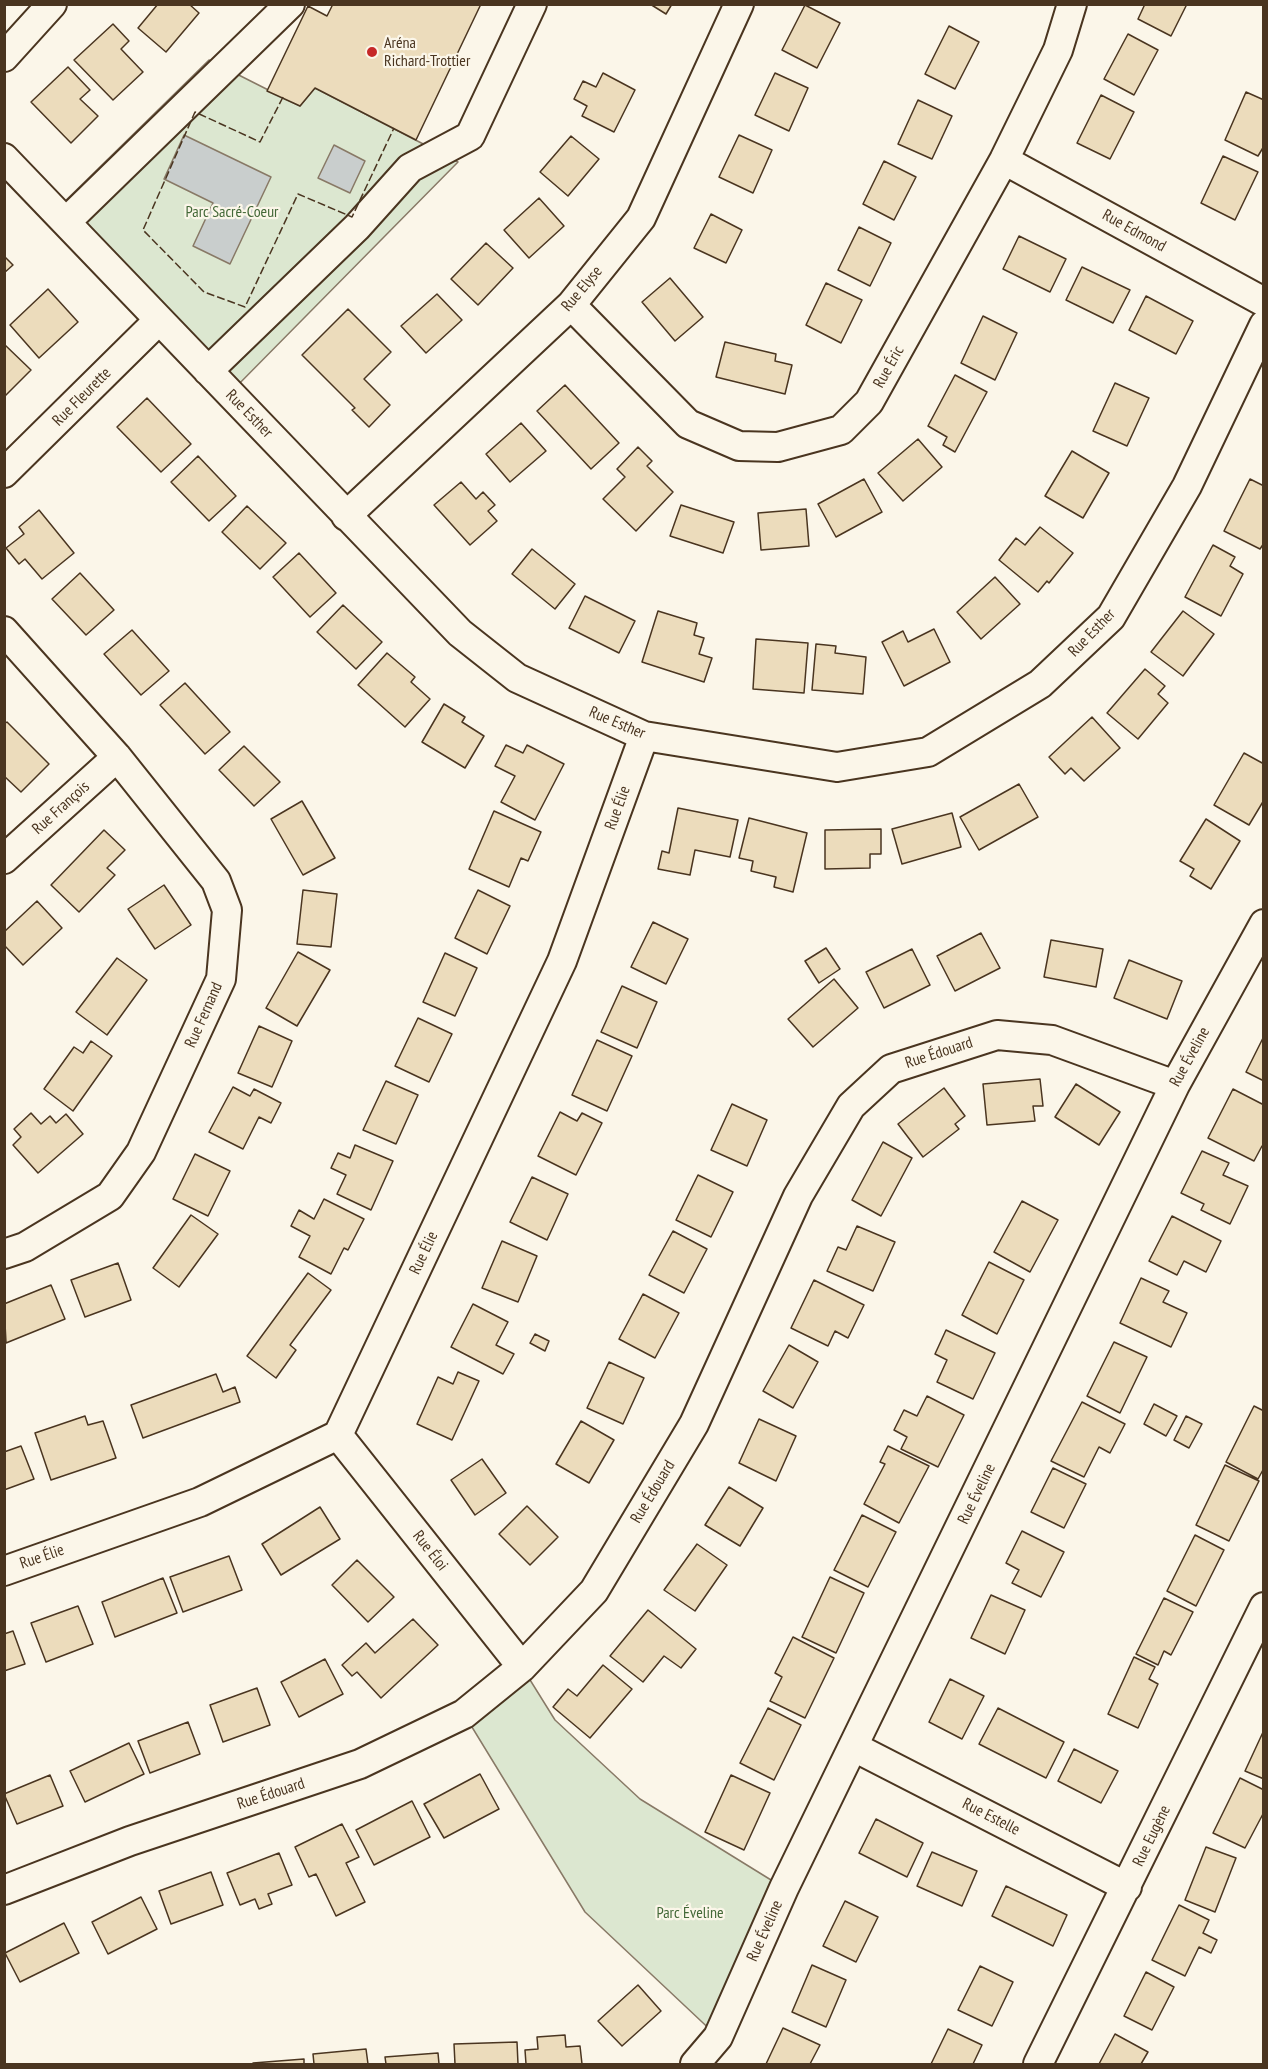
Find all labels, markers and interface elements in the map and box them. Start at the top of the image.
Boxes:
place label: Aréna Richard-Trottier [384,33,470,71]
marker: Aréna Richard-Trottier [365,45,379,59]
park label: Parc Sacré-Coeur [186,202,278,222]
street label: Rue Edmond [1099,206,1169,256]
street label: Rue Elyse [558,262,606,316]
street label: Rue Éric [870,343,908,391]
street label: Rue Fleurette [49,364,115,430]
street label: Rue Esther [221,386,277,442]
street label: Rue Esther [1064,605,1120,661]
street label: Rue Esther [586,703,648,743]
street label: Rue François [28,777,94,839]
street label: Rue Élie [601,783,635,833]
street label: Rue Fernand [181,979,227,1051]
street label: Rue Éveline [1166,1024,1214,1090]
street label: Rue Édouard [903,1033,975,1073]
street label: Rue Élie [406,1228,442,1278]
street label: Rue Édouard [627,1457,679,1527]
street label: Rue Éveline [954,1461,1000,1527]
street label: Rue Éloi [408,1527,452,1575]
street label: Rue Élie [17,1541,67,1573]
street label: Rue Édouard [235,1774,307,1814]
street label: Rue Estelle [959,1794,1023,1840]
street label: Rue Eugène [1129,1802,1175,1870]
street label: Rue Éveline [743,1897,787,1965]
park label: Parc Éveline [656,1903,724,1923]

